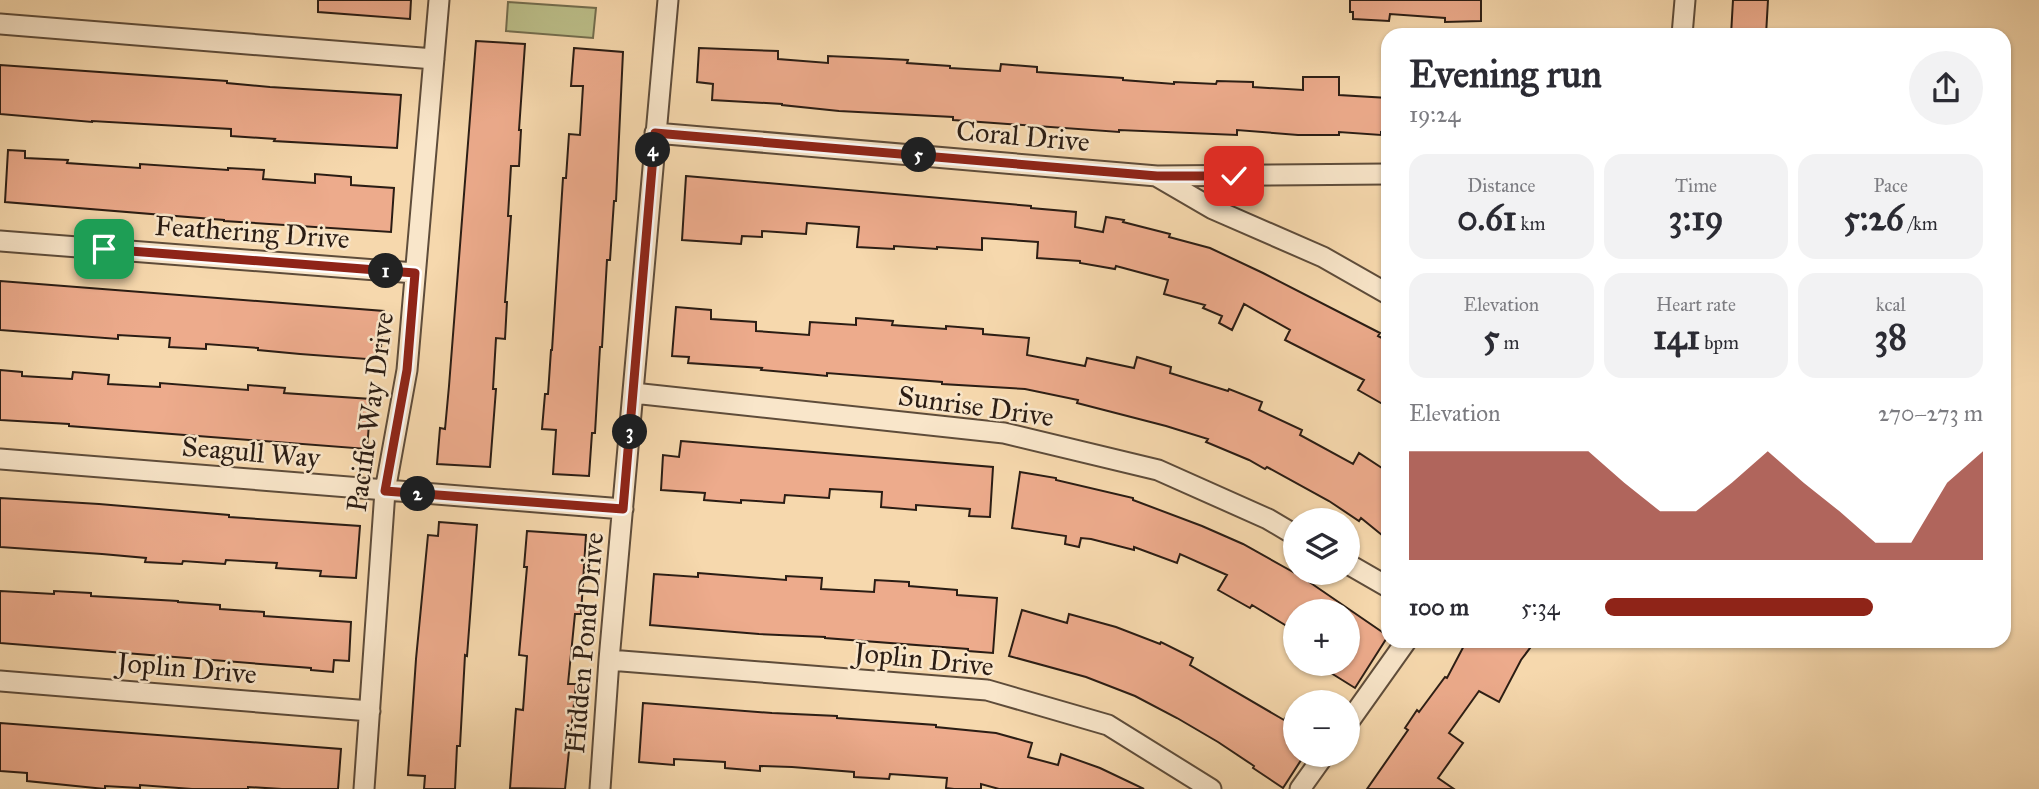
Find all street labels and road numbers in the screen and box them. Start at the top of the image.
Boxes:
street label: Coral Drive [955,113,1091,159]
street label: Feathering Drive [153,208,351,256]
street label: Pacific Way Drive [339,310,401,514]
street label: Sunrise Drive [896,378,1056,434]
street label: Seagull Way [180,429,323,476]
street label: Hidden Pond Drive [557,531,611,755]
street label: Joplin Drive [850,634,996,684]
street label: Joplin Drive [113,644,258,692]

